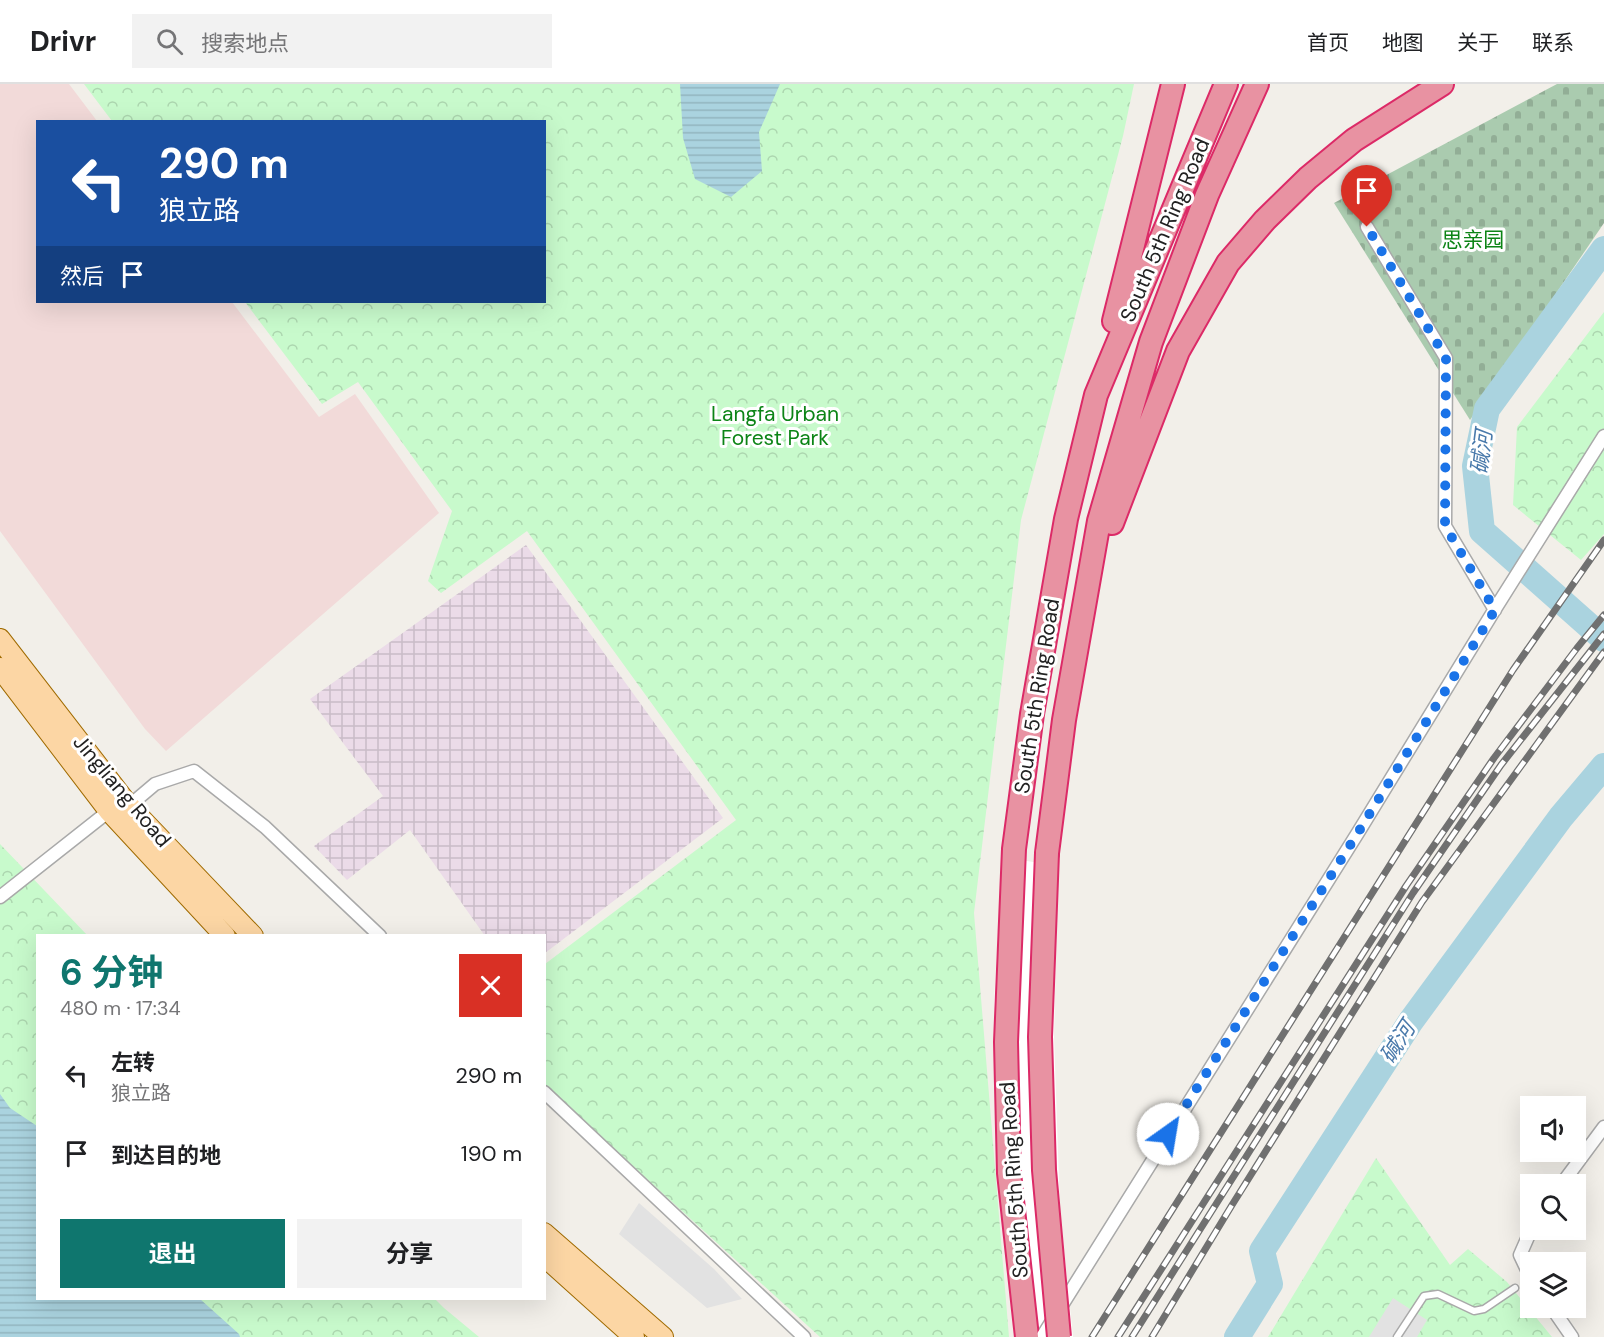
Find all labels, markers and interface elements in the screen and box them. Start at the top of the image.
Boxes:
search box [132,14,552,68]
text: Drivr [30,23,96,60]
icon: search [153,25,186,58]
text: 搜索地点 [201,29,289,58]
text: 首页 [1307,29,1349,57]
text: 地图 [1382,29,1424,57]
text: 关于 [1457,29,1499,57]
text: 联系 [1532,29,1574,57]
street label: South 5th Ring Road [1114,134,1216,326]
text: 290 m [159,136,289,191]
icon: left [60,144,138,222]
pin [1341,165,1392,227]
icon: arrive [1350,174,1383,207]
text: 狼立路 [159,193,240,228]
park label: 思亲园 [1442,226,1505,254]
icon: arrive [116,258,149,291]
text: 然后 [60,262,104,291]
park label: Langfa Urban Forest Park [711,400,839,452]
water label: 碱河 [1464,424,1499,476]
street label: South 5th Ring Road [1008,597,1066,795]
street label: Jingliang Road [67,729,177,853]
text: 6 分钟 [60,949,163,996]
button: close [459,954,522,1017]
text: 480 m · 17:34 [60,995,181,1021]
water label: 碱河 [1373,1013,1424,1069]
text: 左转 [111,1048,155,1077]
icon: left [60,1059,93,1092]
text: 290 m [455,1061,522,1090]
text: 狼立路 [111,1080,171,1106]
street label: South 5th Ring Road [993,1081,1035,1279]
map controls [1520,1096,1586,1318]
button: sound [1520,1096,1586,1162]
position arrow [1136,1102,1200,1166]
icon: arrive [60,1137,93,1170]
text: 190 m [461,1139,522,1168]
text: 到达目的地 [111,1141,221,1170]
button: search [1520,1174,1586,1240]
button: 退出 [60,1219,285,1288]
button: 分享 [297,1219,522,1288]
button: layers [1520,1252,1586,1318]

